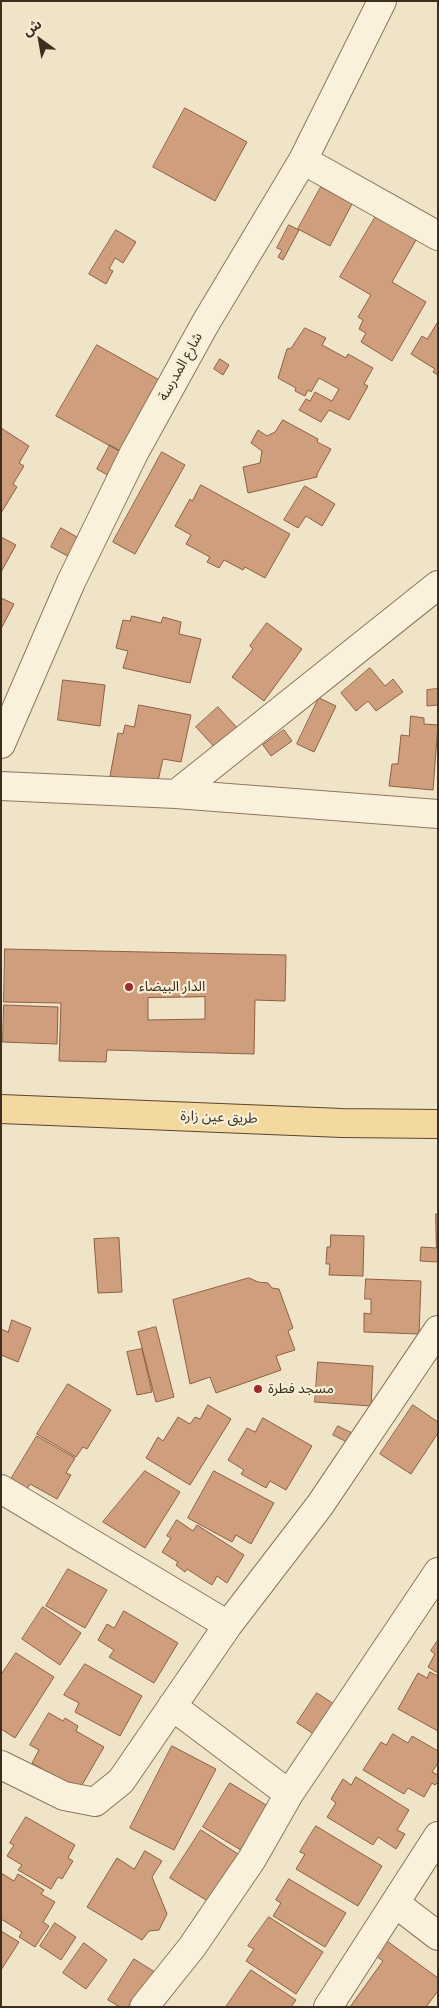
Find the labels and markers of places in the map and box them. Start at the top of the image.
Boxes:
place label: الدار البيضاء [139,979,205,995]
marker: الدار البيضاء [123,981,135,993]
place label: مسجد فطرة [268,1381,334,1397]
marker: مسجد فطرة [252,1383,264,1395]

